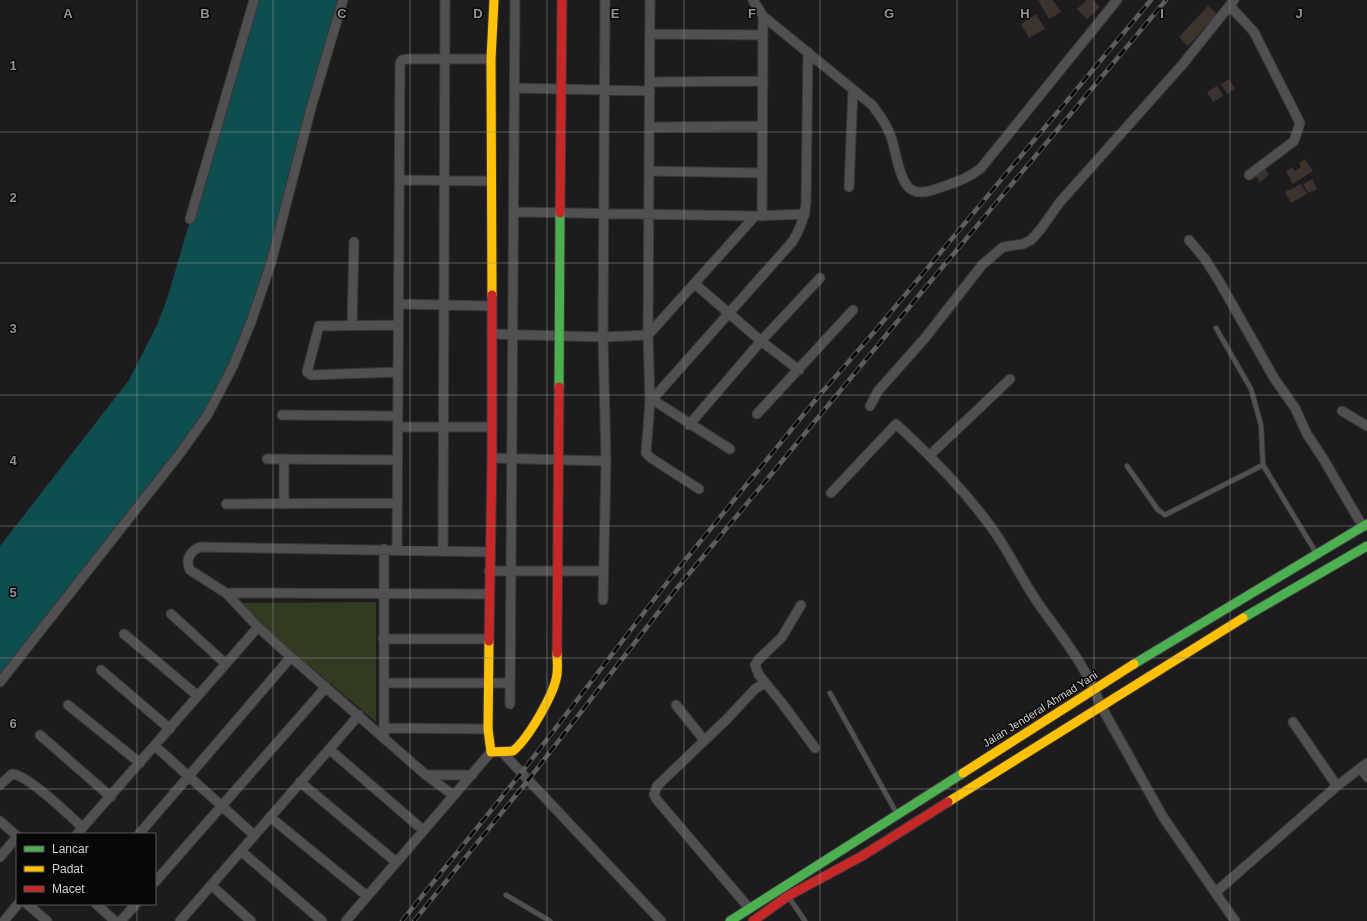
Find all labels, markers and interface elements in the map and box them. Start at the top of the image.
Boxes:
text: A [63,6,73,21]
text: B [200,6,210,21]
text: C [337,6,347,21]
text: D [473,6,483,21]
text: E [611,6,620,21]
text: F [748,6,756,21]
text: G [884,6,894,21]
text: H [1020,6,1030,21]
text: I [1160,6,1164,21]
text: J [1295,6,1303,21]
text: 1 [9,58,17,73]
text: 2 [9,190,17,205]
text: 3 [9,321,17,336]
text: 4 [9,453,17,468]
text: 5 [9,585,17,600]
street label: Jalan Jenderal Ahmad Yani [980,669,1100,749]
text: 6 [9,716,17,731]
legend [16,833,156,905]
text: Lancar [52,842,89,856]
text: Padat [52,862,84,876]
text: Macet [52,882,85,896]

